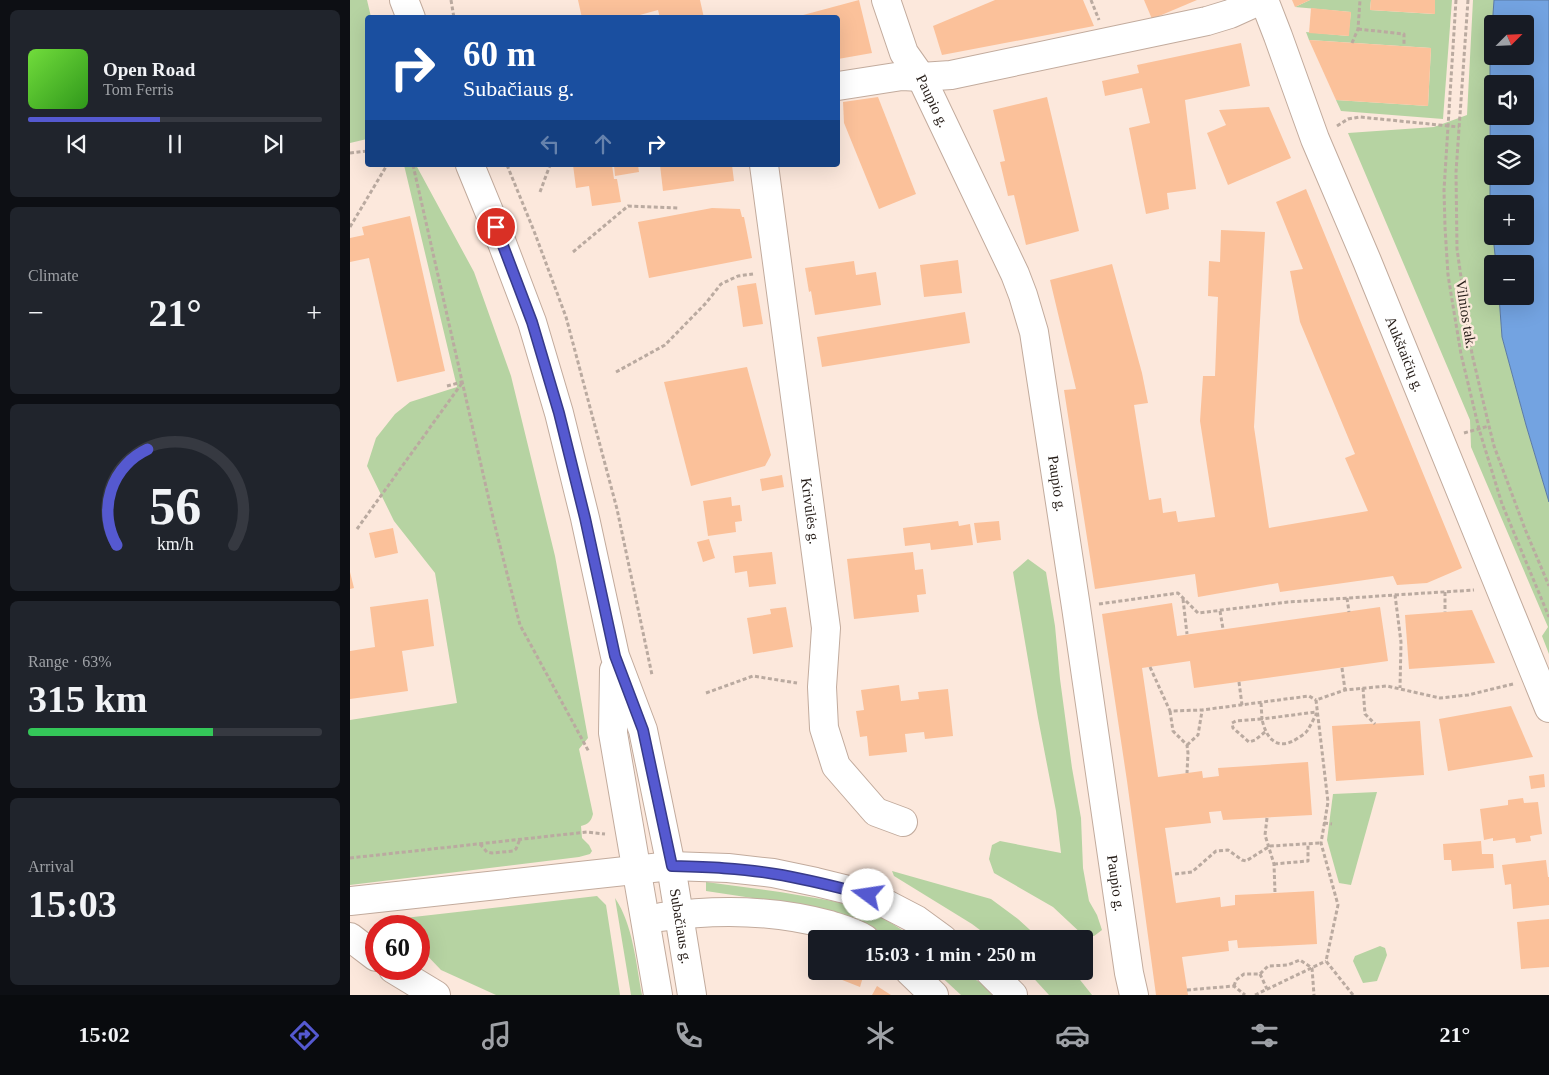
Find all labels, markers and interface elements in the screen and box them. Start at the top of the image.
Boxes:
north arrow [1484,15,1534,65]
map controls [1484,15,1534,305]
icon: right [380,35,445,100]
text: 60 m [463,35,536,74]
text: Open Road [103,59,195,80]
street label: Paupio g. [913,72,952,130]
button: sound [1484,75,1534,125]
text: Subačiaus g. [463,76,574,101]
text: Tom Ferris [103,81,173,98]
icon: previous [63,130,91,158]
icon: pause [161,130,189,158]
icon: next [259,130,287,158]
icon: left [536,130,564,158]
icon: ahead [589,130,617,158]
icon: right [642,130,670,158]
button: layers [1484,135,1534,185]
button: + [1484,195,1534,245]
pin [475,206,517,248]
icon: arrive [482,213,510,241]
button: − [1484,255,1534,305]
text: Climate [28,267,79,284]
street label: Vilnios tak. [1453,279,1479,349]
text: 21° [148,292,202,334]
text: − [28,297,44,328]
text: + [306,297,322,328]
street label: Aukštaičių g. [1382,314,1427,394]
street label: Paupio g. [1045,454,1069,513]
street label: Krivūlės g. [798,477,823,545]
text: 56 [149,478,201,535]
text: km/h [157,534,193,554]
text: Range · 63% [28,653,112,670]
text: 315 km [28,678,147,720]
street label: Paupio g. [1104,854,1128,912]
text: Arrival [28,858,74,875]
position arrow [841,868,893,920]
text: 15:03 [28,883,117,925]
street label: Subačiaus g. [667,887,695,965]
speed limit sign: 60 [365,915,430,980]
text: 15:03 · 1 min · 250 m [865,944,1036,965]
icon: directions [287,1018,322,1053]
icon: music [479,1018,514,1053]
icon: phone [671,1018,706,1053]
icon: climate [863,1018,898,1053]
icon: car [1055,1018,1090,1053]
icon: filters [1247,1018,1282,1053]
text: 15:02 [79,1022,130,1047]
text: 21° [1440,1022,1470,1047]

